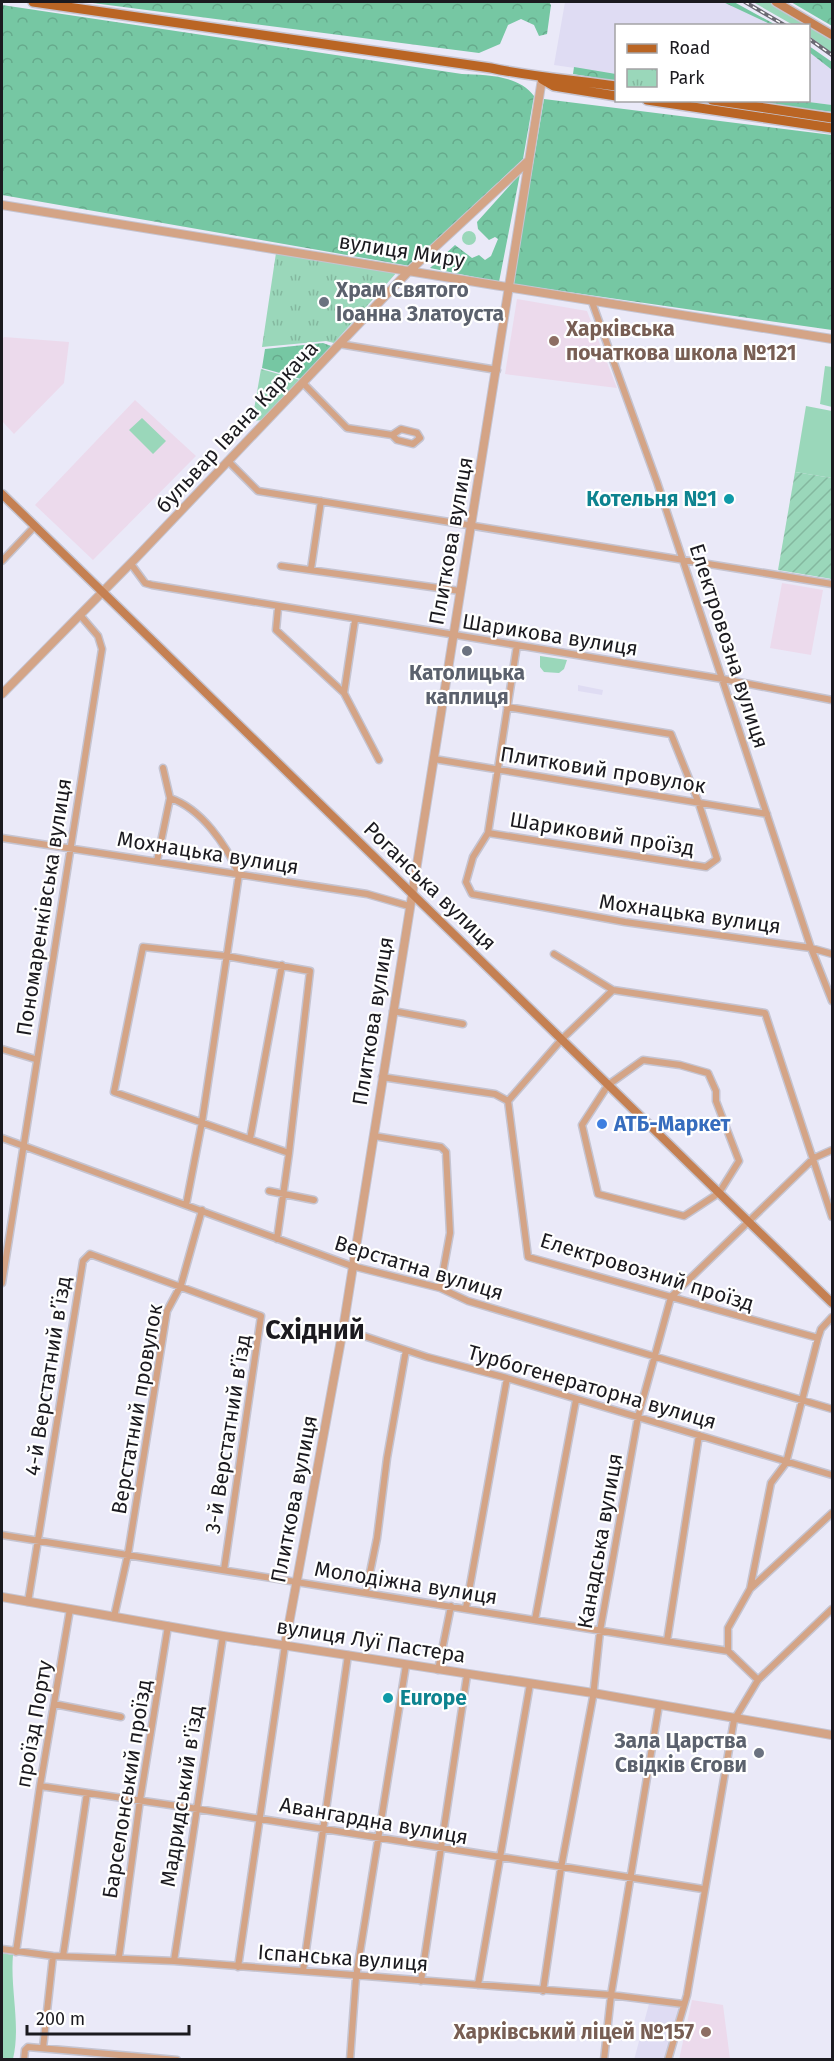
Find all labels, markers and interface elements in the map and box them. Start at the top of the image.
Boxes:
legend [615,24,810,102]
text: Road [669,37,711,59]
text: Park [669,67,705,89]
street label: вулиця Миру [337,228,468,274]
place label: Храм Святого Іоанна Златоуста [335,277,504,327]
marker: Храм Святого Іоанна Златоуста [317,295,331,309]
place label: Харківська початкова школа №121 [565,316,796,366]
marker: Харківська початкова школа №121 [547,334,561,348]
street label: бульвар Івана Каркача [150,335,324,519]
street label: Плиткова вулиця [423,455,479,627]
place label: Котельня №1 [586,486,717,512]
marker: Котельня №1 [722,492,736,506]
street label: Електровозна вулиця [684,540,774,752]
street label: Шарикова вулиця [460,608,640,662]
marker: Католицька каплиця [460,644,474,658]
place label: Католицька каплиця [409,660,525,710]
street label: Плитковий провулок [498,741,708,799]
street label: Пономаренківська вулиця [11,776,77,1038]
street label: Шариковий проїзд [508,807,696,861]
street label: Роганська вулиця [358,816,502,956]
street label: Мохнацька вулиця [115,826,301,880]
street label: Мохнацька вулиця [597,888,783,940]
street label: Плиткова вулиця [347,935,399,1107]
place label: АТБ-Маркет [613,1111,732,1137]
marker: АТБ-Маркет [595,1117,609,1131]
street label: Електровозний проїзд [537,1227,757,1317]
street label: Верстатна вулиця [331,1230,507,1306]
street label: 4-й Верстатний в’їзд [19,1274,77,1478]
street label: Верстатний провулок [106,1302,168,1516]
district label: Східний [265,1314,365,1346]
street label: 3-й Верстатний в’їзд [199,1333,257,1535]
street label: Турбогенераторна вулиця [465,1339,719,1435]
street label: Плиткова вулиця [265,1413,323,1585]
street label: Канадська вулиця [572,1451,628,1631]
street label: Молодіжна вулиця [313,1556,499,1610]
street label: вулиця Луї Пастера [275,1613,467,1669]
street label: проїзд Порту [10,1658,58,1790]
street label: Барселонський проїзд [97,1678,157,1900]
place label: Europe [400,1685,467,1711]
marker: Europe [381,1691,395,1705]
street label: Мадридський в'їзд [155,1703,209,1889]
place label: Зала Царства Свідків Єгови [613,1728,747,1778]
marker: Зала Царства Свідків Єгови [752,1746,766,1760]
street label: Авангардна вулиця [278,1792,470,1850]
street label: Іспанська вулиця [257,1939,429,1977]
scale bar [27,1998,189,2036]
text: 200 m [36,2008,85,2030]
place label: Харківський ліцей №157 [452,2019,694,2045]
marker: Харківський ліцей №157 [699,2025,713,2039]

